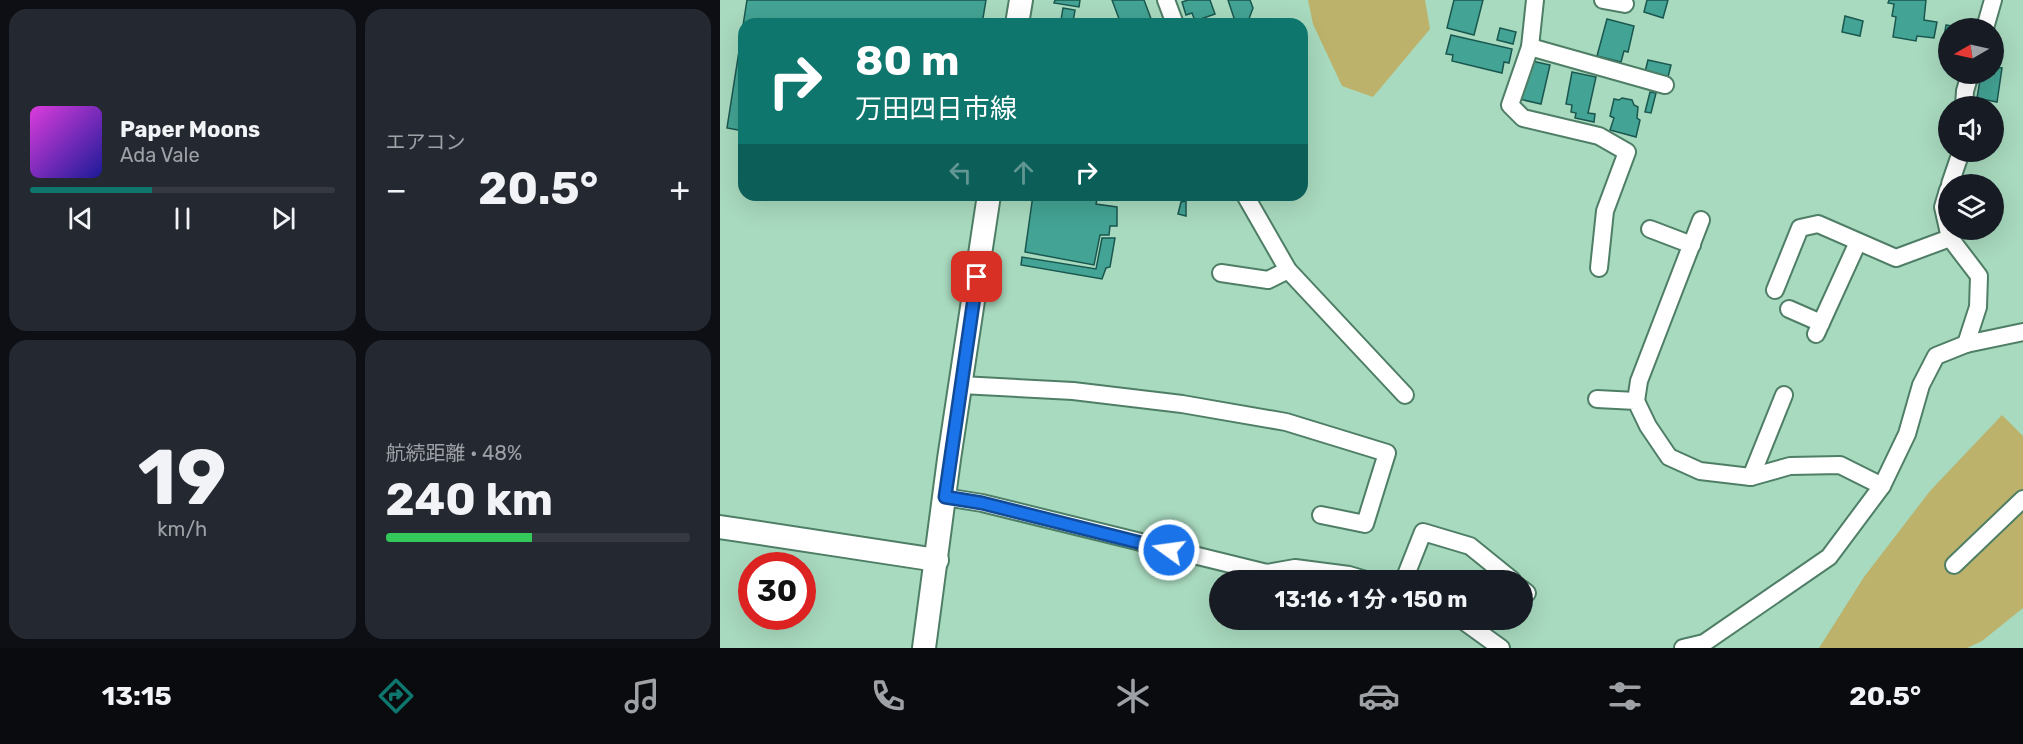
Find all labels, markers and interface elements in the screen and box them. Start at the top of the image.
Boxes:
north arrow [1938,18,2004,84]
map controls [1938,18,2004,240]
text: 80 m [855,36,959,86]
icon: right [756,42,834,120]
text: 万田四日市線 [855,93,1017,125]
button: sound [1938,96,2004,162]
text: Paper Moons [120,116,260,143]
text: エアコン [386,130,466,154]
text: Ada Vale [120,143,200,167]
icon: left [944,156,977,189]
icon: ahead [1007,156,1040,189]
icon: right [1070,156,1103,189]
text: 20.5° [478,162,598,215]
text: − [386,170,407,209]
text: + [669,170,690,209]
button: layers [1938,174,2004,240]
icon: previous [64,202,97,235]
icon: pause [166,202,199,235]
icon: next [267,202,300,235]
pin [951,251,1002,302]
icon: arrive [960,260,993,293]
text: 19 [138,431,227,524]
text: 航続距離 · 48% [386,441,522,465]
text: 240 km [386,473,553,526]
text: km/h [157,517,207,541]
position arrow [1137,518,1201,582]
speed limit sign: 30 [738,552,816,630]
text: 13:16 · 1 分 · 150 m [1275,586,1467,613]
icon: directions [375,675,417,717]
icon: music [621,675,663,717]
icon: phone [867,675,909,717]
icon: climate [1112,675,1154,717]
icon: car [1358,675,1400,717]
icon: filters [1604,675,1646,717]
text: 13:15 [102,680,172,712]
text: 20.5° [1849,680,1921,712]

